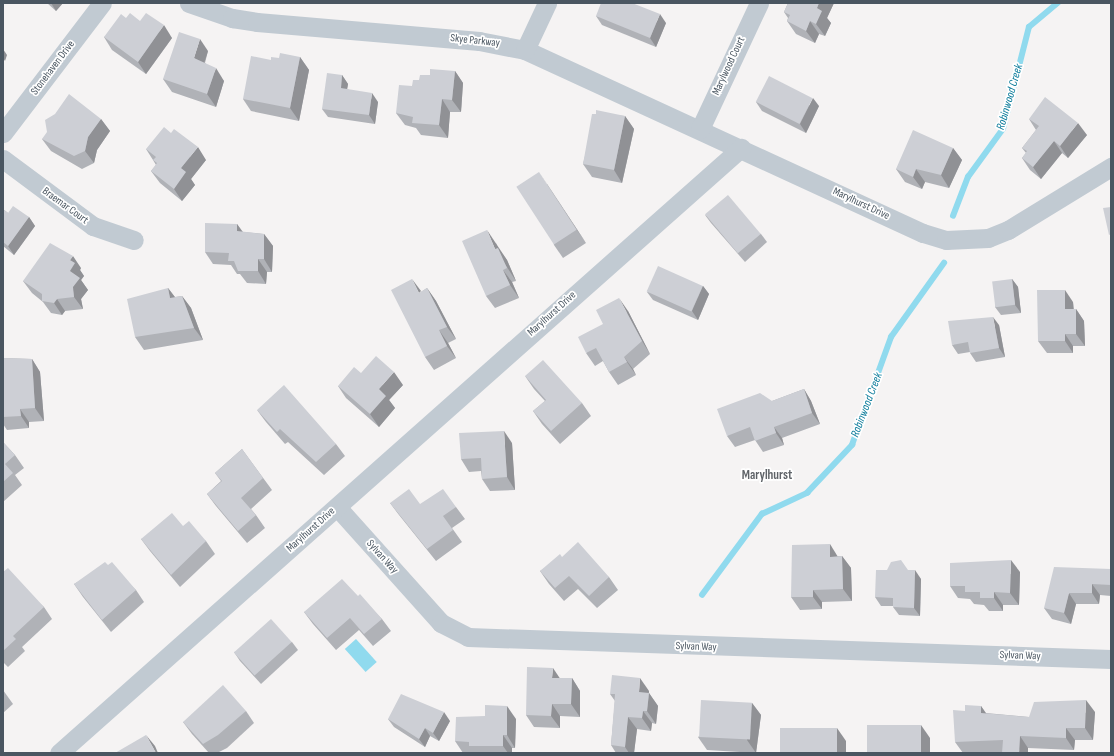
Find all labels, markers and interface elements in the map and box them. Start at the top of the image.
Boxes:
street label: Skye Parkway [450,32,500,50]
street label: Marylwood Court [710,35,748,97]
street label: Stonehaven Drive [28,38,78,98]
water label: Robinwood Creek [994,62,1026,132]
street label: Braemar Court [39,185,91,227]
street label: Marylhurst Drive [831,185,891,223]
street label: Marylhurst Drive [525,289,579,339]
water label: Robinwood Creek [848,371,886,439]
district label: Marylhurst [742,467,792,483]
street label: Marylhurst Drive [284,505,338,555]
street label: Sylvan Way [363,537,401,577]
street label: Sylvan Way [675,640,717,654]
street label: Sylvan Way [999,649,1041,663]

